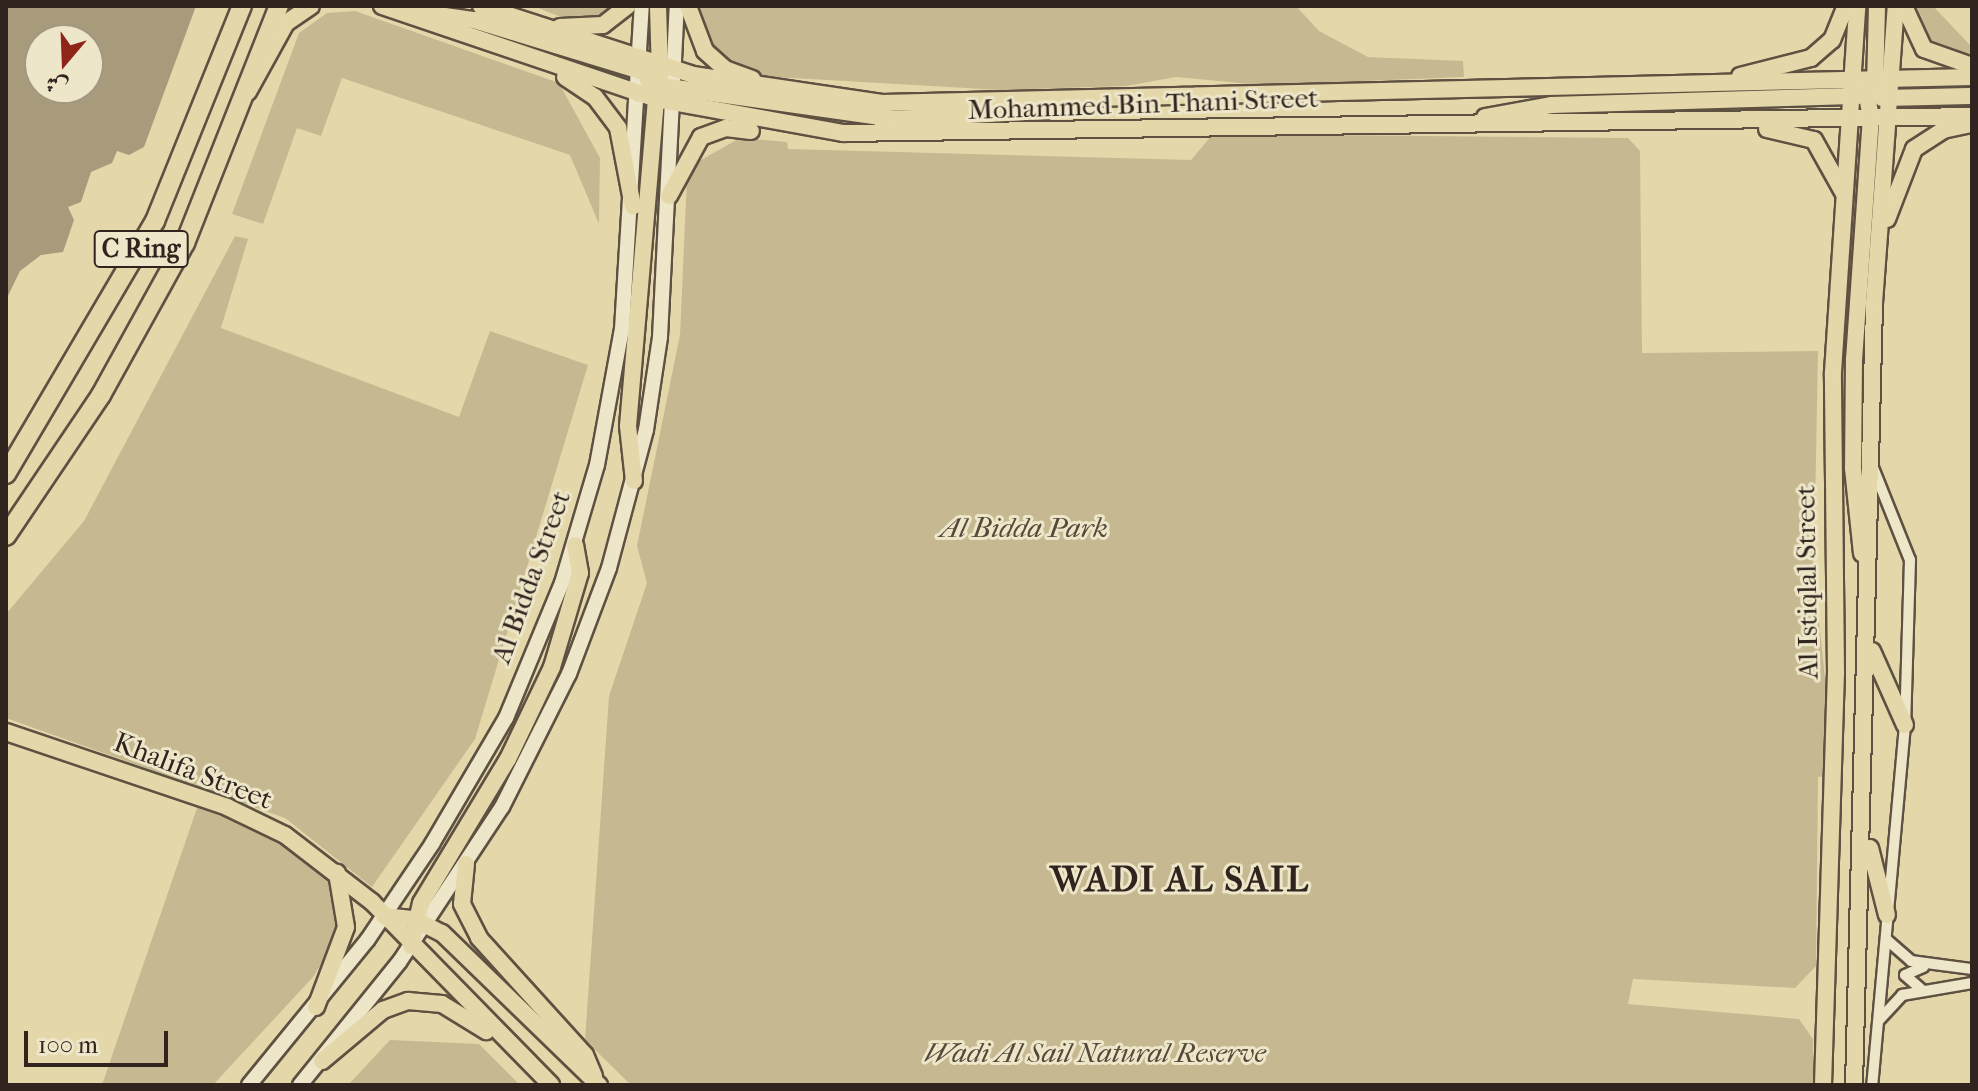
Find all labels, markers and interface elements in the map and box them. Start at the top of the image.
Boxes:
north arrow [24,24,104,104]
text: ش [42,69,71,101]
street label: Mohammed Bin Thani Street [967,81,1319,127]
road number: C Ring [93,227,189,271]
street label: Al Istiqlal Street [1789,485,1825,679]
street label: Al Bidda Street [484,486,578,668]
park label: Al Bidda Park [940,511,1108,545]
street label: Khalifa Street [109,725,277,817]
district label: WADI AL SAIL [1050,858,1310,902]
scale bar [28,1015,172,1065]
text: 100 m [38,1031,98,1059]
park label: Wadi Al Sail Natural Reserve [924,1036,1266,1070]

